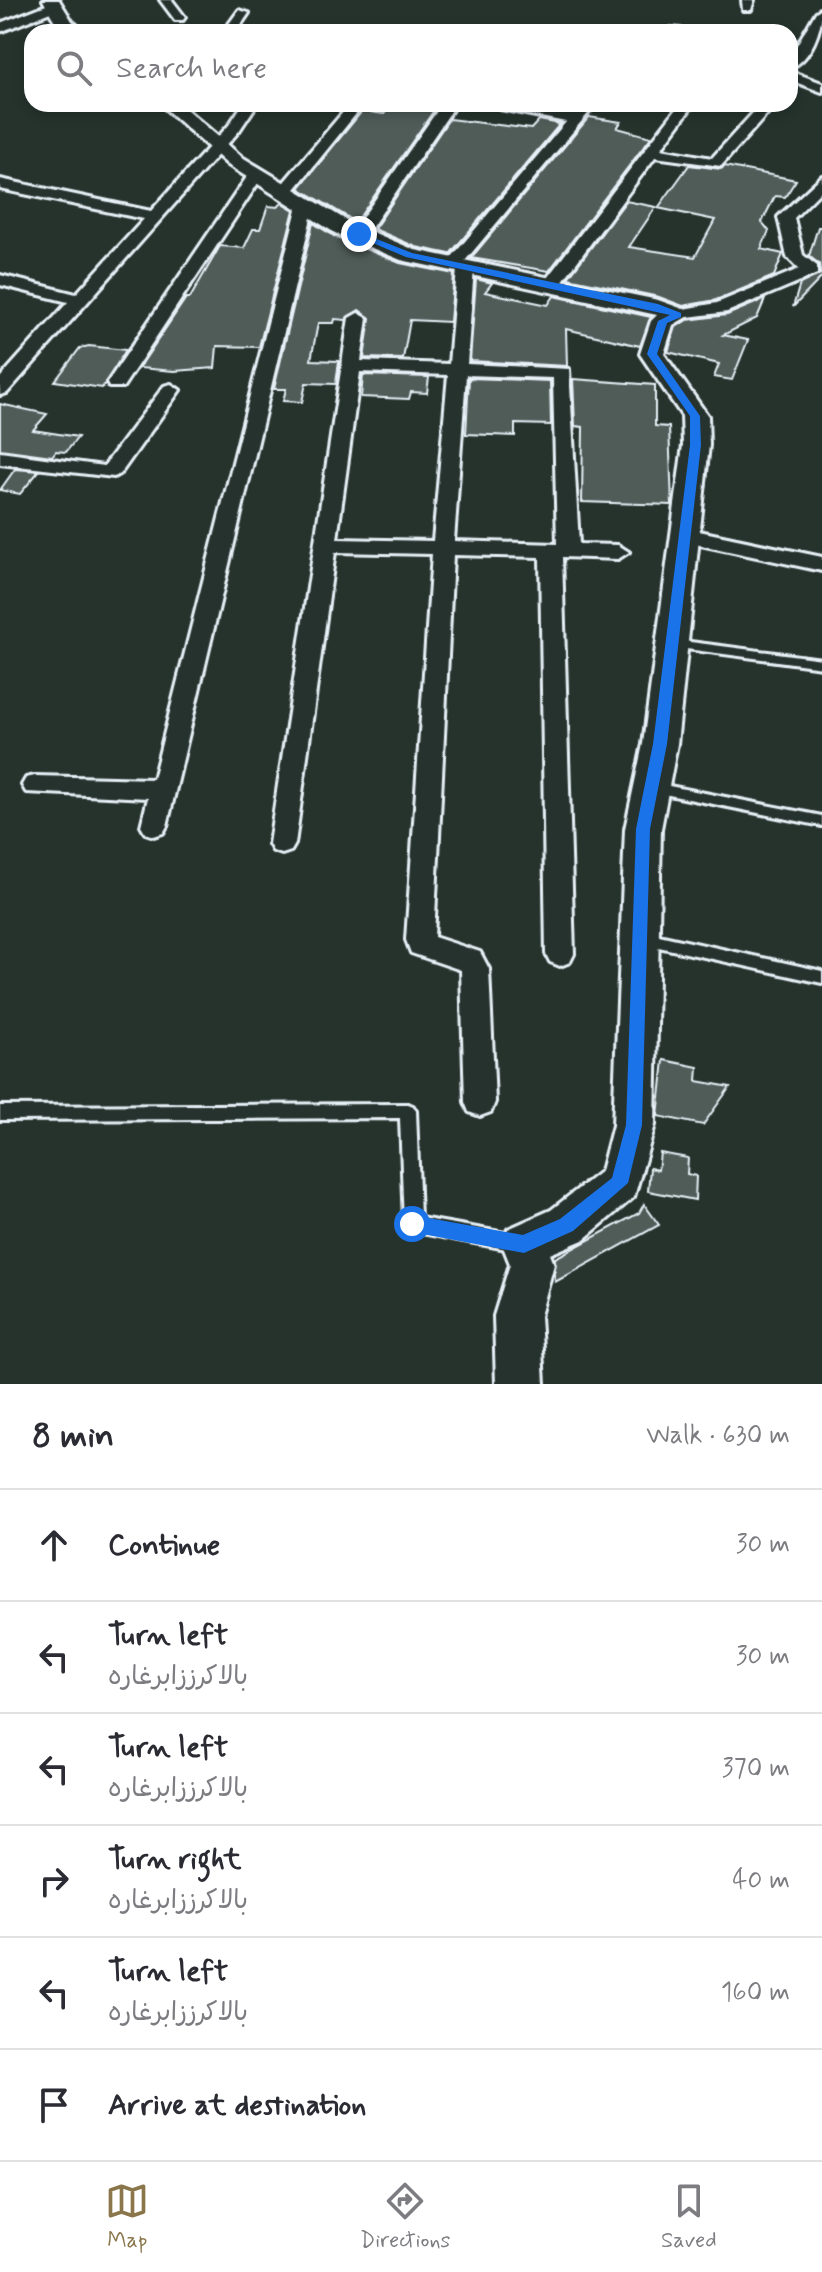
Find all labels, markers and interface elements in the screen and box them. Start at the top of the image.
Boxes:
search box [24,24,798,112]
icon: search [52,46,96,90]
text: Search here [116,49,267,88]
route end [341,216,377,252]
route start [394,1206,430,1242]
text: 8 min [32,1414,114,1459]
text: Walk · 630 m [646,1419,790,1453]
icon: ahead [32,1523,76,1567]
text: Continue [108,1526,220,1565]
text: 30 m [736,1528,790,1562]
text: Turn left [108,1616,228,1655]
icon: left [32,1635,76,1679]
text: 30 m [736,1640,790,1674]
text: بالاکرززابرغاره [108,1660,248,1694]
text: Turn left [108,1728,228,1767]
icon: left [32,1747,76,1791]
text: 370 m [722,1752,790,1786]
text: بالاکرززابرغاره [108,1772,248,1806]
text: Turn right [108,1840,241,1879]
icon: right [32,1859,76,1903]
text: 40 m [732,1864,790,1898]
text: بالاکرززابرغاره [108,1884,248,1918]
text: Turn left [108,1952,228,1991]
icon: left [32,1971,76,2015]
text: 160 m [721,1976,790,2010]
text: بالاکرززابرغاره [108,1996,248,2030]
icon: arrive [32,2083,76,2127]
text: Arrive at destination [108,2086,366,2125]
tab: Map [105,2179,149,2255]
tab: Directions [360,2179,450,2255]
tab: Saved [661,2179,717,2255]

